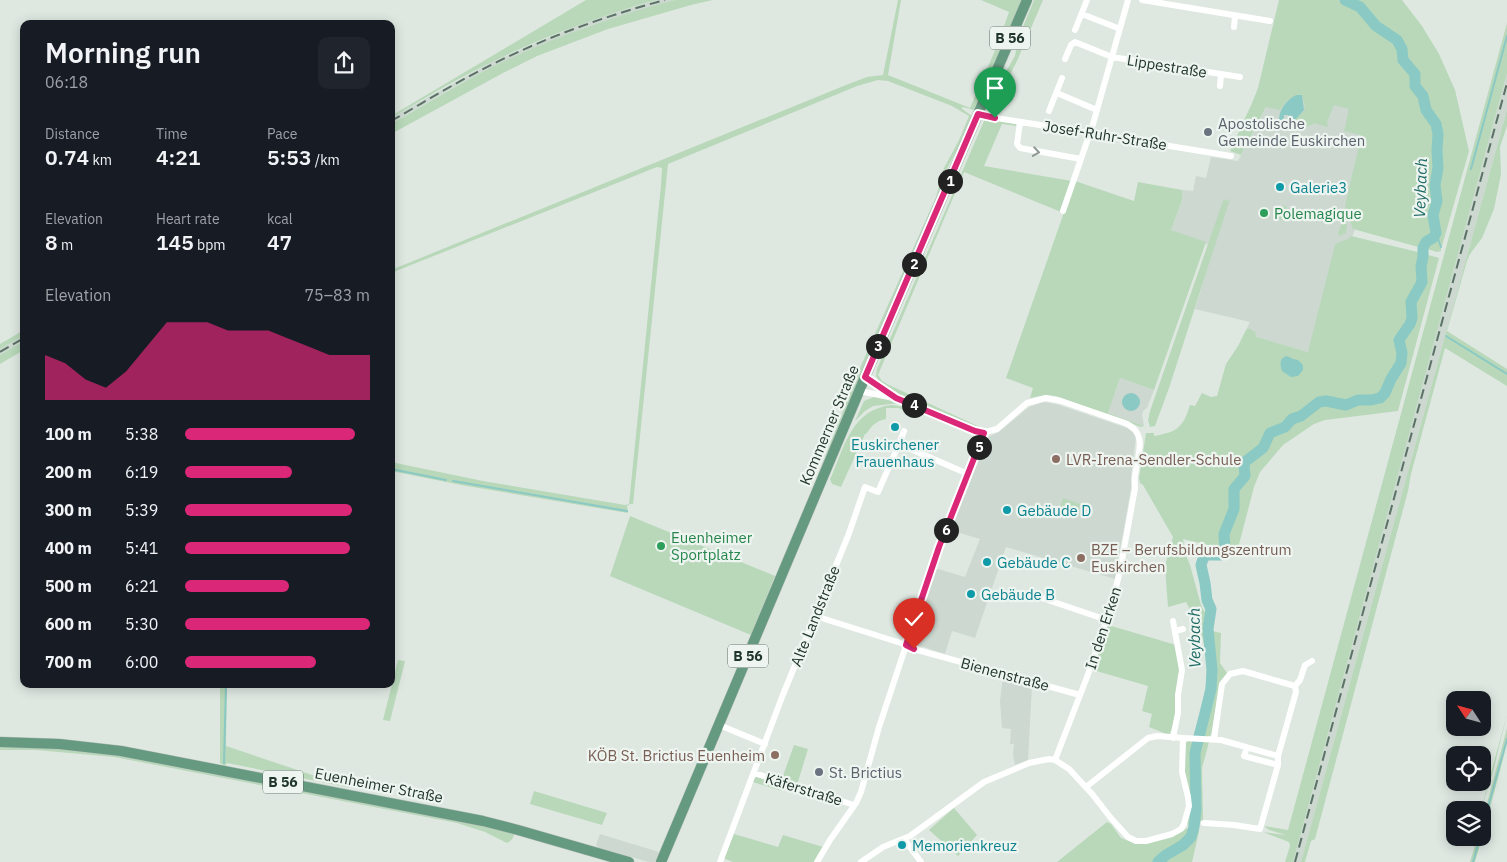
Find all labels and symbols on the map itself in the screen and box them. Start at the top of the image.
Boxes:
road number: B 56 [990,26,1030,49]
street label: Lippestraße [1126,50,1208,82]
pin [974,67,1016,118]
place label: Apostolische Gemeinde Euskirchen [1218,114,1365,150]
street label: Josef-Ruhr-Straße [1042,116,1168,154]
marker: Apostolische Gemeinde Euskirchen [1202,126,1214,138]
one-way arrow [1032,146,1041,156]
water label: Veybach [1409,158,1431,218]
pin: 1 [938,168,962,194]
place label: Galerie3 [1290,178,1347,197]
marker: Galerie3 [1274,181,1286,193]
place label: Polemagique [1274,204,1362,223]
marker: Polemagique [1258,207,1270,219]
pin: 2 [902,252,926,276]
pin: 3 [866,334,890,358]
street label: Kommerner Straße [795,362,863,488]
pin: 4 [902,392,926,418]
marker: Euskirchener Frauenhaus [889,421,901,433]
pin: 5 [966,434,992,460]
place label: Euskirchener Frauenhaus [851,435,940,471]
place label: LVR-Irena-Sendler-Schule [1066,450,1241,469]
marker: LVR-Irena-Sendler-Schule [1050,453,1062,465]
place label: Gebäude D [1017,501,1091,520]
marker: Gebäude D [1001,504,1013,516]
pin: 6 [934,518,958,542]
place label: Euenheimer Sportplatz [671,528,753,564]
marker: Euenheimer Sportplatz [655,540,667,552]
place label: BZE – Berufsbildungszentrum Euskirchen [1091,540,1292,576]
marker: BZE – Berufsbildungszentrum Euskirchen [1075,552,1087,564]
place label: Gebäude C [997,553,1071,572]
marker: Gebäude C [981,556,993,568]
street label: Alte Landstraße [786,563,844,669]
street label: In den Erken [1081,584,1125,672]
place label: Gebäude B [981,585,1055,604]
marker: Gebäude B [965,588,977,600]
pin [893,598,935,649]
water label: Veybach [1183,608,1205,668]
road number: B 56 [728,644,768,668]
street label: Bienenstraße [959,653,1051,695]
north arrow [1446,691,1491,736]
place label: KÖB St. Brictius Euenheim [588,746,765,765]
marker: KÖB St. Brictius Euenheim [769,749,781,761]
street label: Euenheimer Straße [313,763,445,807]
place label: St. Brictius [829,763,902,782]
marker: St. Brictius [813,766,825,778]
street label: Käferstraße [763,768,845,810]
road number: B 56 [263,770,303,794]
place label: Memorienkreuz [912,836,1017,855]
marker: Memorienkreuz [896,839,908,851]

